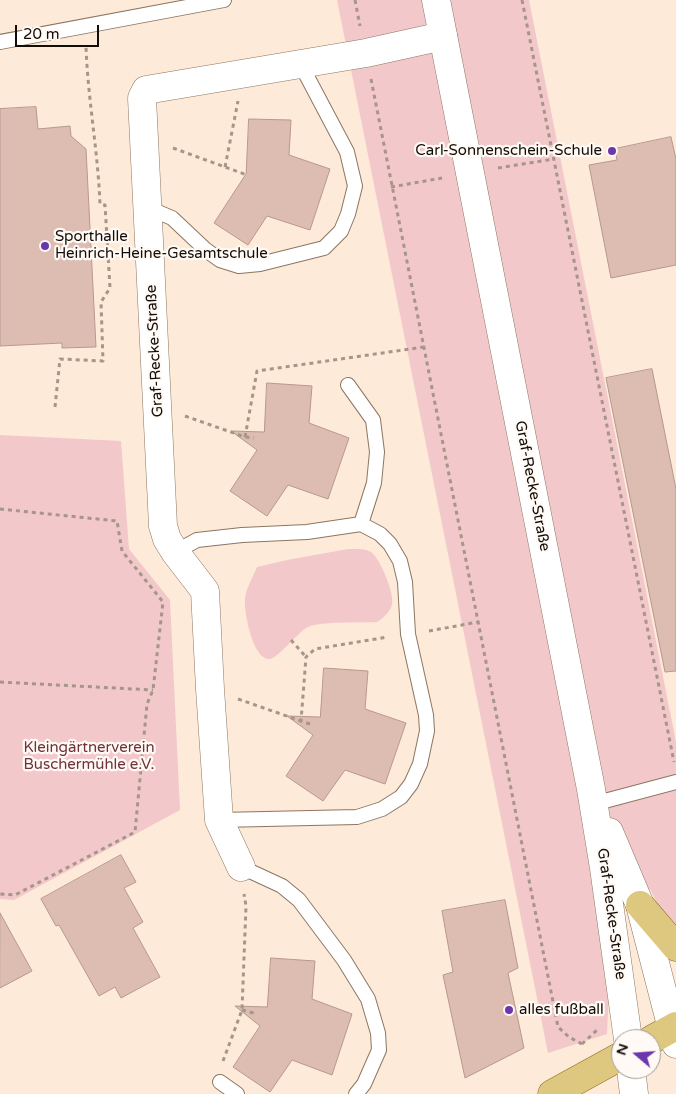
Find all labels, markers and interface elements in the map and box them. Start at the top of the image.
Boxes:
scale bar [18,15,101,47]
text: 20 m [23,25,60,43]
place label: Carl-Sonnenschein-Schule [415,142,602,160]
marker: Carl-Sonnenschein-Schule [606,145,618,157]
place label: Sporthalle Heinrich-Heine-Gesamtschule [55,228,268,263]
marker: Sporthalle Heinrich-Heine-Gesamtschule [39,240,51,252]
street label: Graf-Recke-Straße [143,284,167,418]
street label: Graf-Recke-Straße [511,419,553,553]
park label: Kleingärtnerverein Buschermühle e.V. [23,739,155,774]
street label: Graf-Recke-Straße [593,847,629,981]
place label: alles fußball [519,1001,604,1019]
marker: alles fußball [503,1004,515,1016]
north arrow [611,1029,661,1079]
text: N [612,1042,632,1057]

